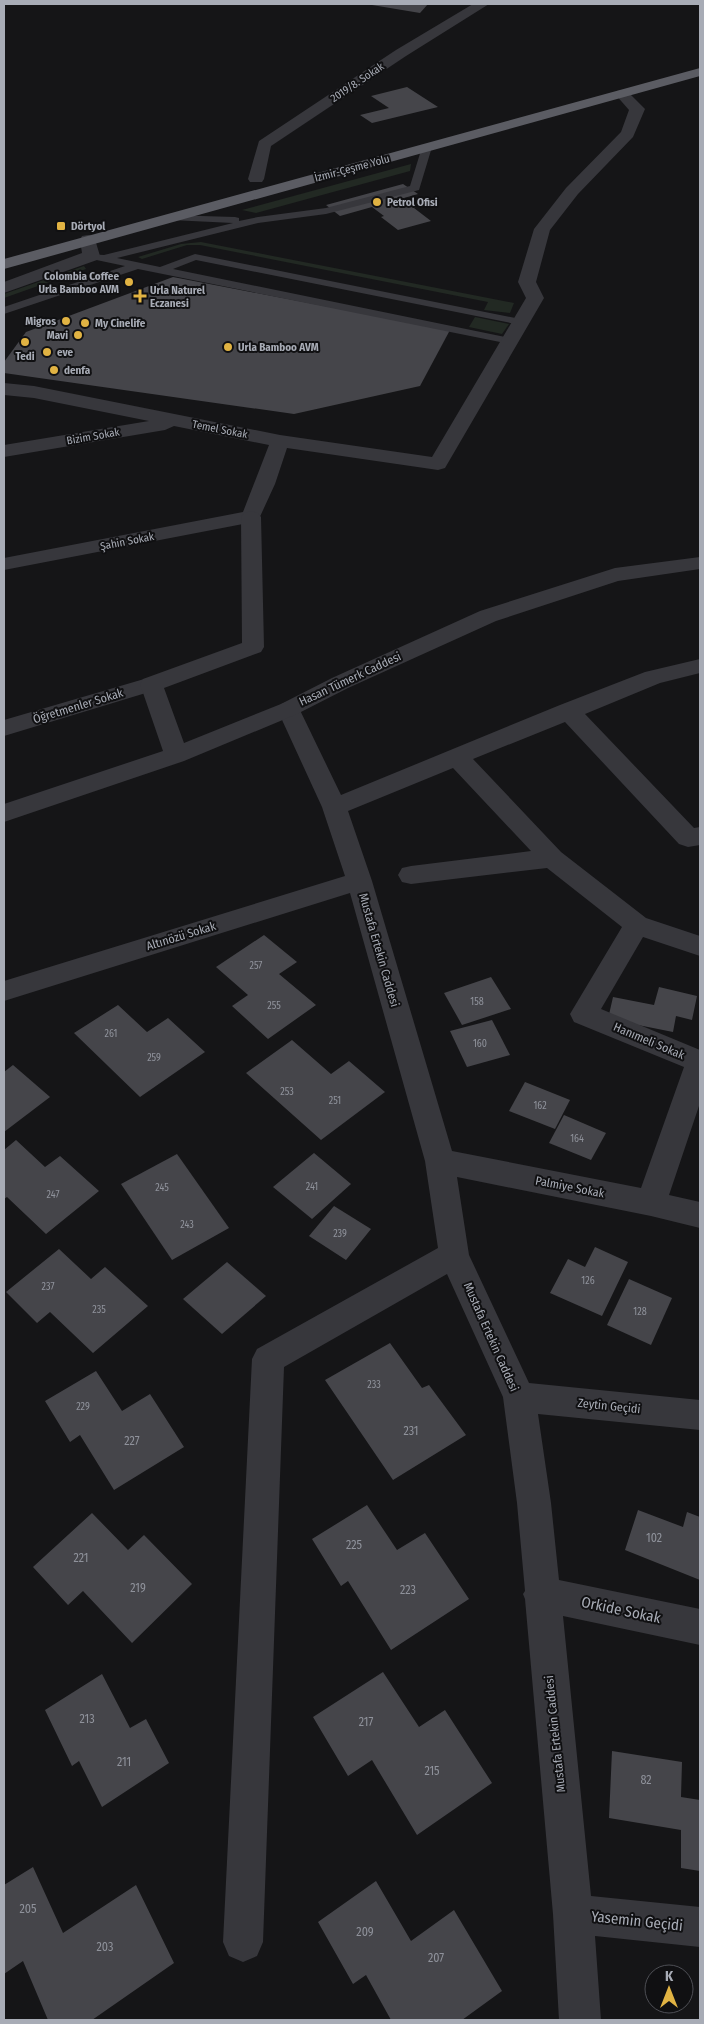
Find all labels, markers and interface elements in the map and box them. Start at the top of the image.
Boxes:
street label: 2019/8. Sokak [328,59,387,105]
street label: İzmir-Çeşme Yolu [313,151,391,185]
marker: Petrol Ofisi [371,196,383,208]
place label: Petrol Ofisi [387,196,438,209]
marker: Dörtyol [55,220,67,232]
place label: Dörtyol [71,220,106,233]
place label: Colombia Coffee Urla Bamboo AVM [38,270,119,296]
marker: Colombia Coffee Urla Bamboo AVM [123,276,135,288]
place label: Urla Naturel Eczanesi [150,284,206,310]
marker: Urla Naturel Eczanesi [134,290,146,302]
place label: Migros [25,315,56,328]
marker: Migros [60,315,72,327]
marker: My Cinelife [79,317,91,329]
place label: My Cinelife [95,317,146,330]
place label: Mavi [47,329,68,342]
marker: Mavi [72,329,84,341]
marker: Tedi [19,336,31,348]
marker: Urla Bamboo AVM [222,341,234,353]
place label: Urla Bamboo AVM [238,341,319,354]
marker: eve [41,346,53,358]
place label: eve [57,346,74,359]
place label: Tedi [15,350,35,363]
marker: denfa [48,364,60,376]
place label: denfa [64,364,91,377]
street label: Temel Sokak [191,418,249,441]
street label: Bizim Sokak [66,425,122,448]
street label: Şahin Sokak [99,530,156,553]
street label: Hasan Tümerk Caddesi [297,649,403,709]
street label: Öğretmenler Sokak [31,684,125,726]
street label: Mustafa Ertekin Caddesi [356,891,402,1009]
street label: Altınözü Sokak [145,919,218,953]
house number: 257 [250,960,262,972]
house number: 158 [470,996,484,1008]
house number: 255 [267,1000,281,1012]
street label: Hanımeli Sokak [611,1020,687,1062]
house number: 261 [105,1028,117,1040]
house number: 160 [473,1038,487,1050]
house number: 259 [147,1052,161,1064]
house number: 253 [280,1086,294,1098]
house number: 251 [329,1095,341,1107]
house number: 162 [533,1100,547,1112]
house number: 164 [570,1133,584,1145]
street label: Palmiye Sokak [534,1173,606,1201]
house number: 241 [306,1181,318,1193]
house number: 245 [155,1182,169,1194]
house number: 247 [47,1189,59,1201]
house number: 243 [180,1219,194,1231]
house number: 239 [333,1228,347,1240]
house number: 126 [581,1275,595,1287]
street label: Mustafa Ertekin Caddesi [461,1280,521,1394]
house number: 237 [42,1281,54,1293]
house number: 235 [92,1304,106,1316]
house number: 128 [633,1306,647,1318]
house number: 233 [367,1379,381,1391]
street label: Zeytin Geçidi [577,1396,641,1416]
house number: 229 [76,1401,90,1413]
house number: 231 [403,1424,419,1438]
house number: 227 [124,1434,140,1448]
house number: 102 [646,1531,662,1545]
house number: 225 [346,1538,363,1552]
house number: 221 [73,1551,89,1565]
house number: 219 [130,1581,146,1595]
house number: 223 [400,1583,416,1597]
street label: Orkide Sokak [580,1593,662,1627]
street label: Mustafa Ertekin Caddesi [542,1675,568,1793]
house number: 213 [79,1712,95,1726]
house number: 217 [359,1715,373,1729]
house number: 211 [117,1755,131,1769]
house number: 215 [424,1764,440,1778]
house number: 82 [640,1773,652,1787]
house number: 205 [19,1902,37,1916]
street label: Yasemin Geçidi [590,1907,684,1935]
house number: 209 [356,1925,374,1939]
house number: 203 [97,1940,113,1954]
house number: 207 [428,1951,444,1965]
north arrow [644,1964,694,2014]
text: K [665,1968,674,1985]

